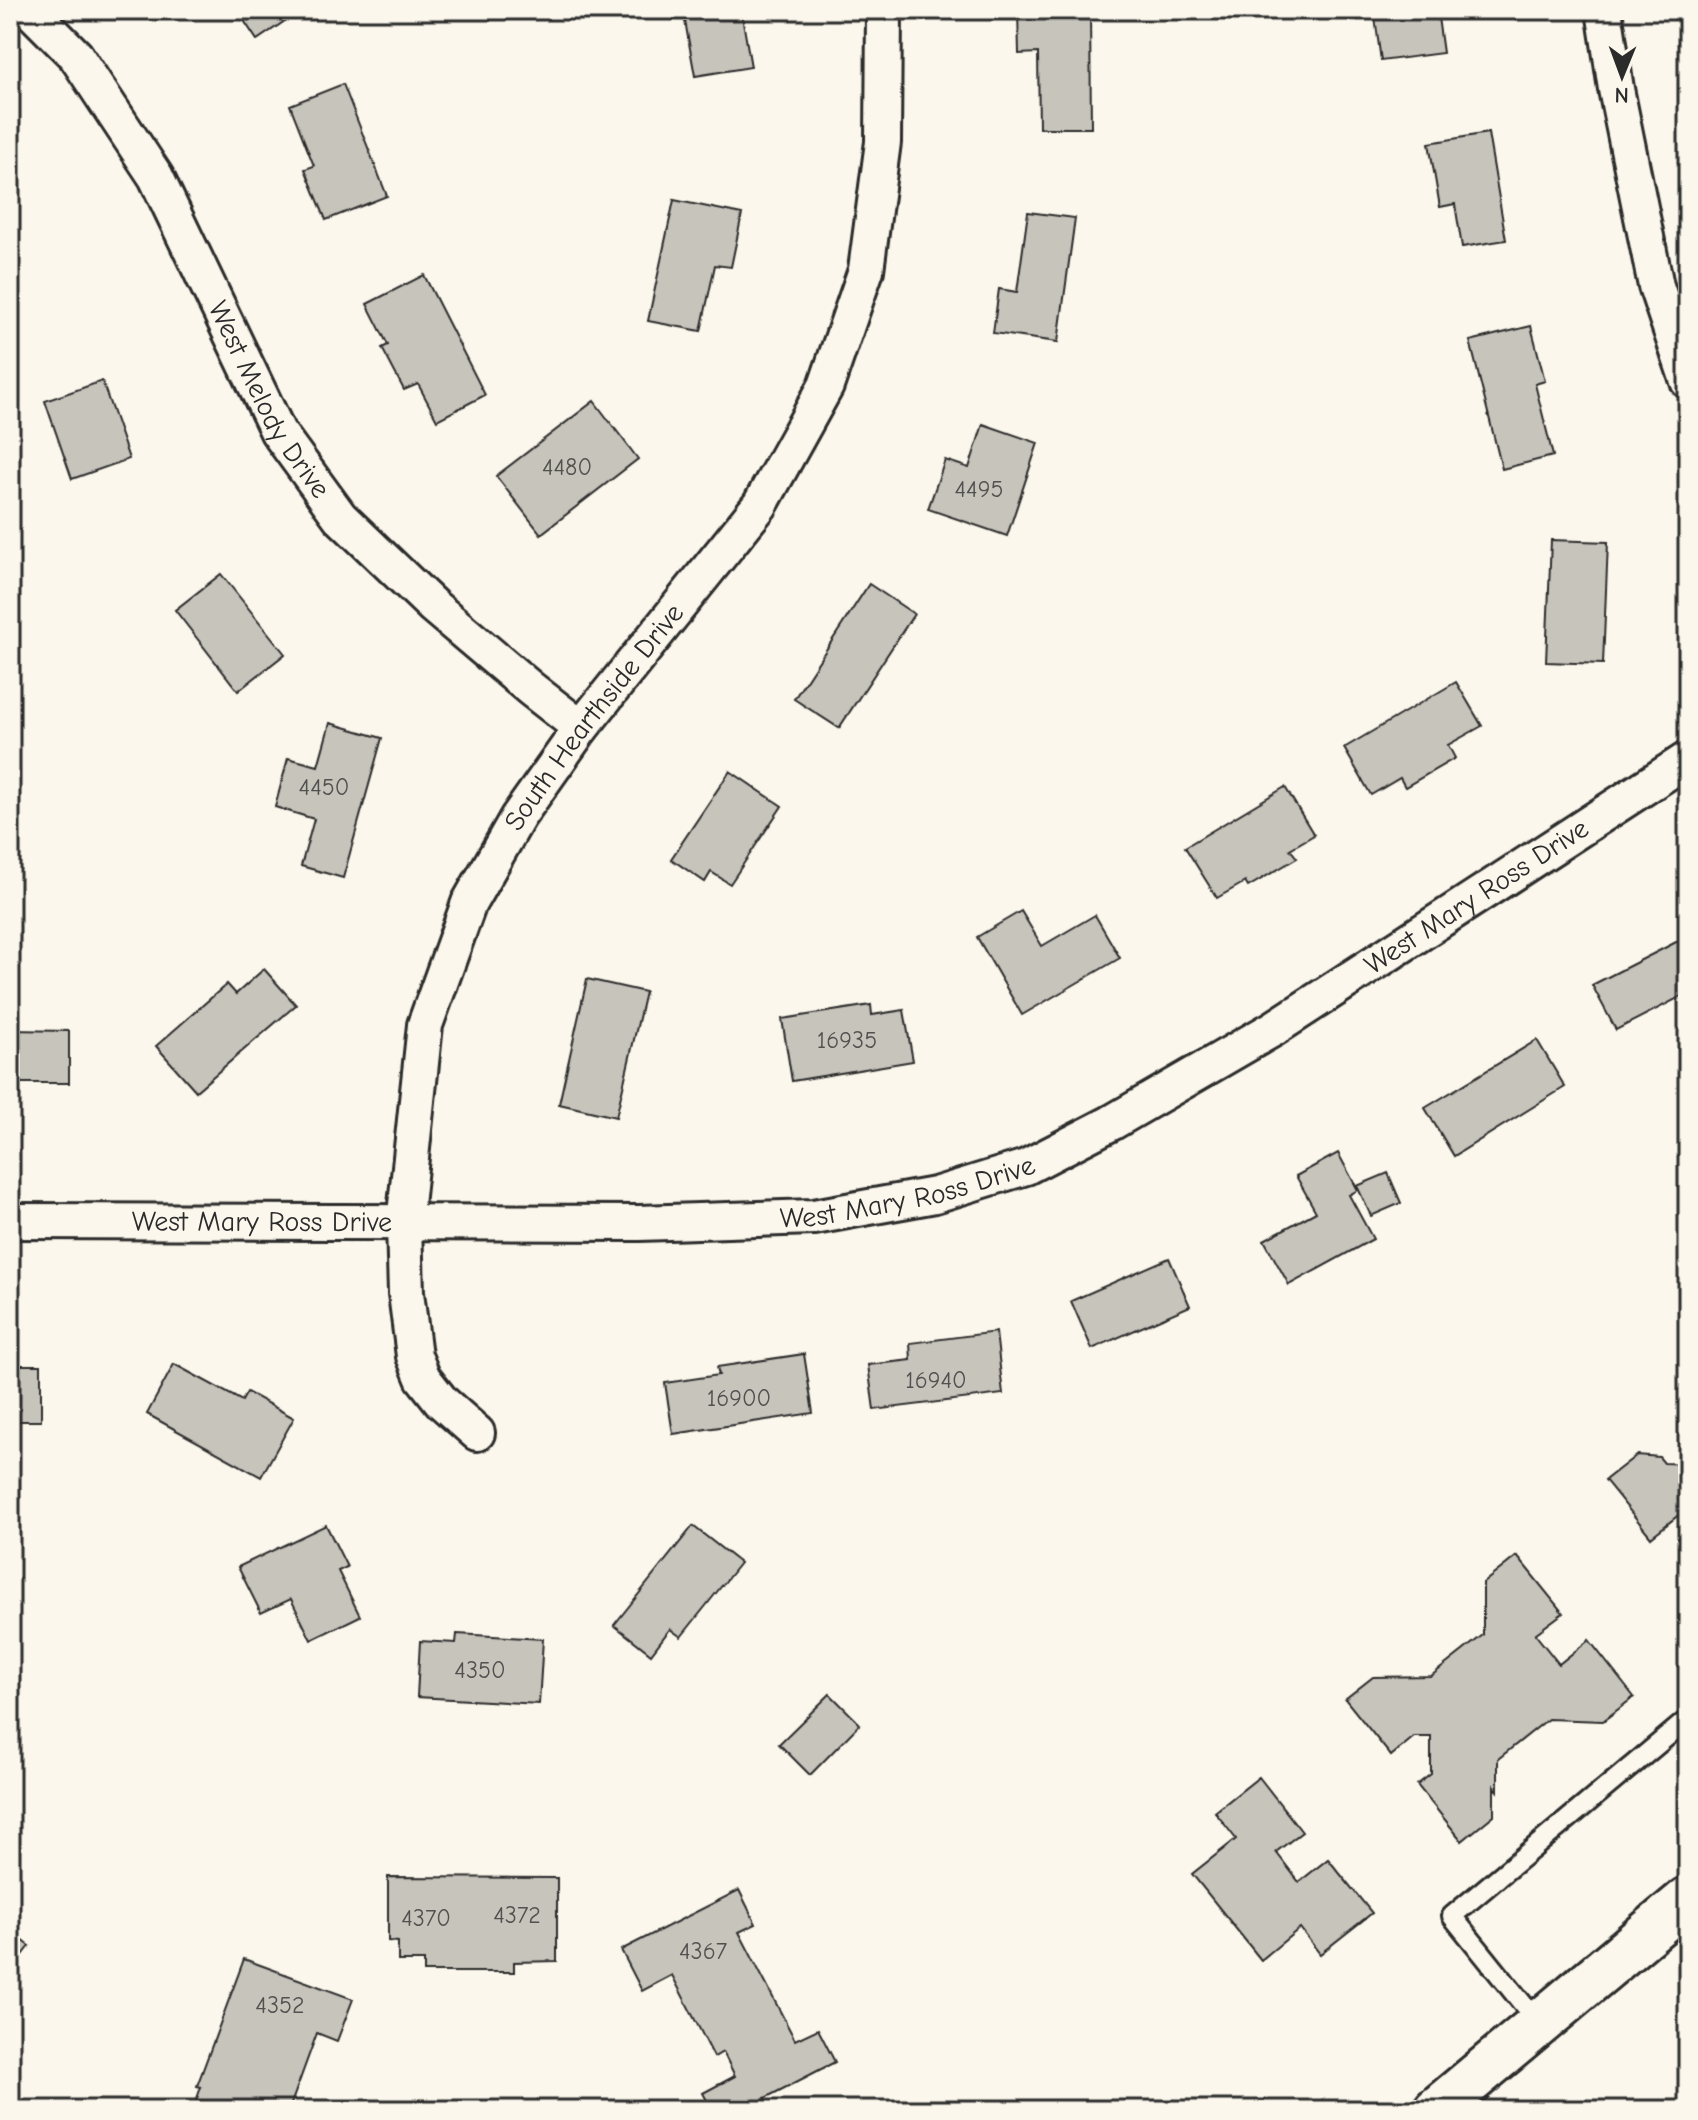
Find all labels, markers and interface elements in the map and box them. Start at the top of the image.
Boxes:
north arrow [1582,36,1662,116]
text: N [1614,82,1629,108]
street label: West Melody Drive [202,296,337,504]
house number: 4480 [542,453,592,481]
house number: 4495 [955,475,1003,503]
street label: South Hearthside Drive [498,597,690,836]
house number: 4450 [299,773,349,801]
street label: West Mary Ross Drive [1359,812,1594,981]
house number: 16935 [817,1026,877,1054]
street label: West Mary Ross Drive [779,1149,1040,1234]
street label: West Mary Ross Drive [132,1205,392,1238]
house number: 16940 [905,1366,967,1394]
house number: 16900 [707,1384,771,1412]
house number: 4350 [454,1656,506,1684]
house number: 4372 [493,1901,541,1929]
house number: 4370 [401,1904,451,1932]
house number: 4367 [679,1937,727,1965]
house number: 4352 [255,1991,305,2019]

